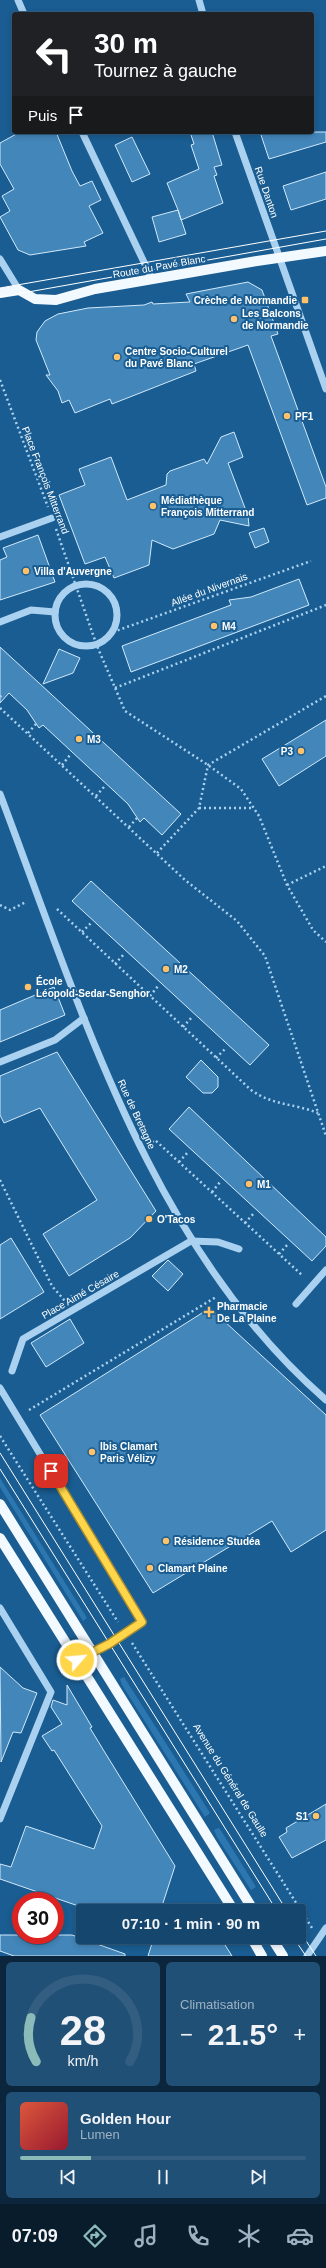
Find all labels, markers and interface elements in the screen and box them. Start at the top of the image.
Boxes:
icon: left [28,28,80,80]
text: 30 m [94,28,158,59]
text: Tournez à gauche [94,61,237,81]
icon: arrive [65,104,87,126]
text: Puis [28,107,57,124]
street label: Rue Danton [253,165,280,219]
street label: Route du Pavé Blanc [112,253,206,280]
place label: Crèche de Normandie [194,295,297,306]
marker: Crèche de Normandie [300,295,310,305]
place label: Les Balcons de Normandie [242,308,309,331]
marker: Les Balcons de Normandie [229,314,239,324]
place label: Centre Socio-Culturel du Pavé Blanc [125,346,228,369]
marker: Centre Socio-Culturel du Pavé Blanc [112,352,122,362]
marker: PF1 [282,411,292,421]
place label: PF1 [295,411,314,422]
street label: Place François Mitterrand [20,425,71,535]
place label: Médiathèque François Mitterrand [161,495,254,518]
marker: Médiathèque François Mitterrand [148,501,158,511]
marker: Villa d'Auvergne [21,566,31,576]
place label: Villa d'Auvergne [34,566,112,577]
street label: Allée du Nivernais [169,571,249,608]
marker: M4 [209,621,219,631]
place label: M4 [222,621,236,632]
marker: M3 [74,734,84,744]
place label: M3 [87,734,101,745]
place label: P3 [281,746,293,757]
marker: P3 [296,746,306,756]
marker: M2 [161,964,171,974]
place label: M2 [174,964,188,975]
place label: École Léopold-Sedar-Senghor [36,975,150,999]
marker: École Léopold-Sedar-Senghor [23,982,33,992]
street label: Rue de Bretagne [116,1078,158,1151]
marker: M1 [244,1179,254,1189]
place label: M1 [257,1179,271,1190]
marker: O'Tacos [144,1214,154,1224]
place label: O'Tacos [157,1214,196,1225]
street label: Place Aimé Césaire [40,1268,121,1321]
place label: Pharmacie De La Plaine [217,1301,277,1324]
marker: Pharmacie De La Plaine [204,1307,214,1317]
place label: Ibis Clamart Paris Vélizy [100,1441,158,1464]
marker: Ibis Clamart Paris Vélizy [87,1447,97,1457]
pin [34,1454,68,1488]
icon: arrive [40,1460,62,1482]
marker: Résidence Studéa [161,1536,171,1546]
place label: Résidence Studéa [174,1536,261,1547]
marker: Clamart Plaine [145,1563,155,1573]
place label: Clamart Plaine [158,1563,228,1574]
position arrow [56,1639,98,1681]
street label: Avenue du Général de Gaulle [191,1722,270,1839]
place label: S1 [296,1811,308,1822]
marker: S1 [311,1811,321,1821]
speed limit sign: 30 [12,1892,64,1944]
text: 07:10 · 1 min · 90 m [122,1915,260,1932]
text: Climatisation [180,1997,254,2012]
text: 28 [60,2007,106,2054]
text: 21.5° [208,2018,278,2051]
text: − [180,2022,193,2047]
text: + [293,2022,306,2047]
text: km/h [68,2053,99,2069]
text: Golden Hour [80,2110,171,2127]
text: Lumen [80,2127,120,2142]
icon: previous [57,2166,79,2188]
icon: pause [152,2166,174,2188]
icon: next [247,2166,269,2188]
icon: directions [81,2222,109,2250]
icon: music [132,2222,160,2250]
icon: phone [184,2222,212,2250]
icon: climate [235,2222,263,2250]
icon: car [286,2222,314,2250]
text: 07:09 [12,2226,58,2246]

